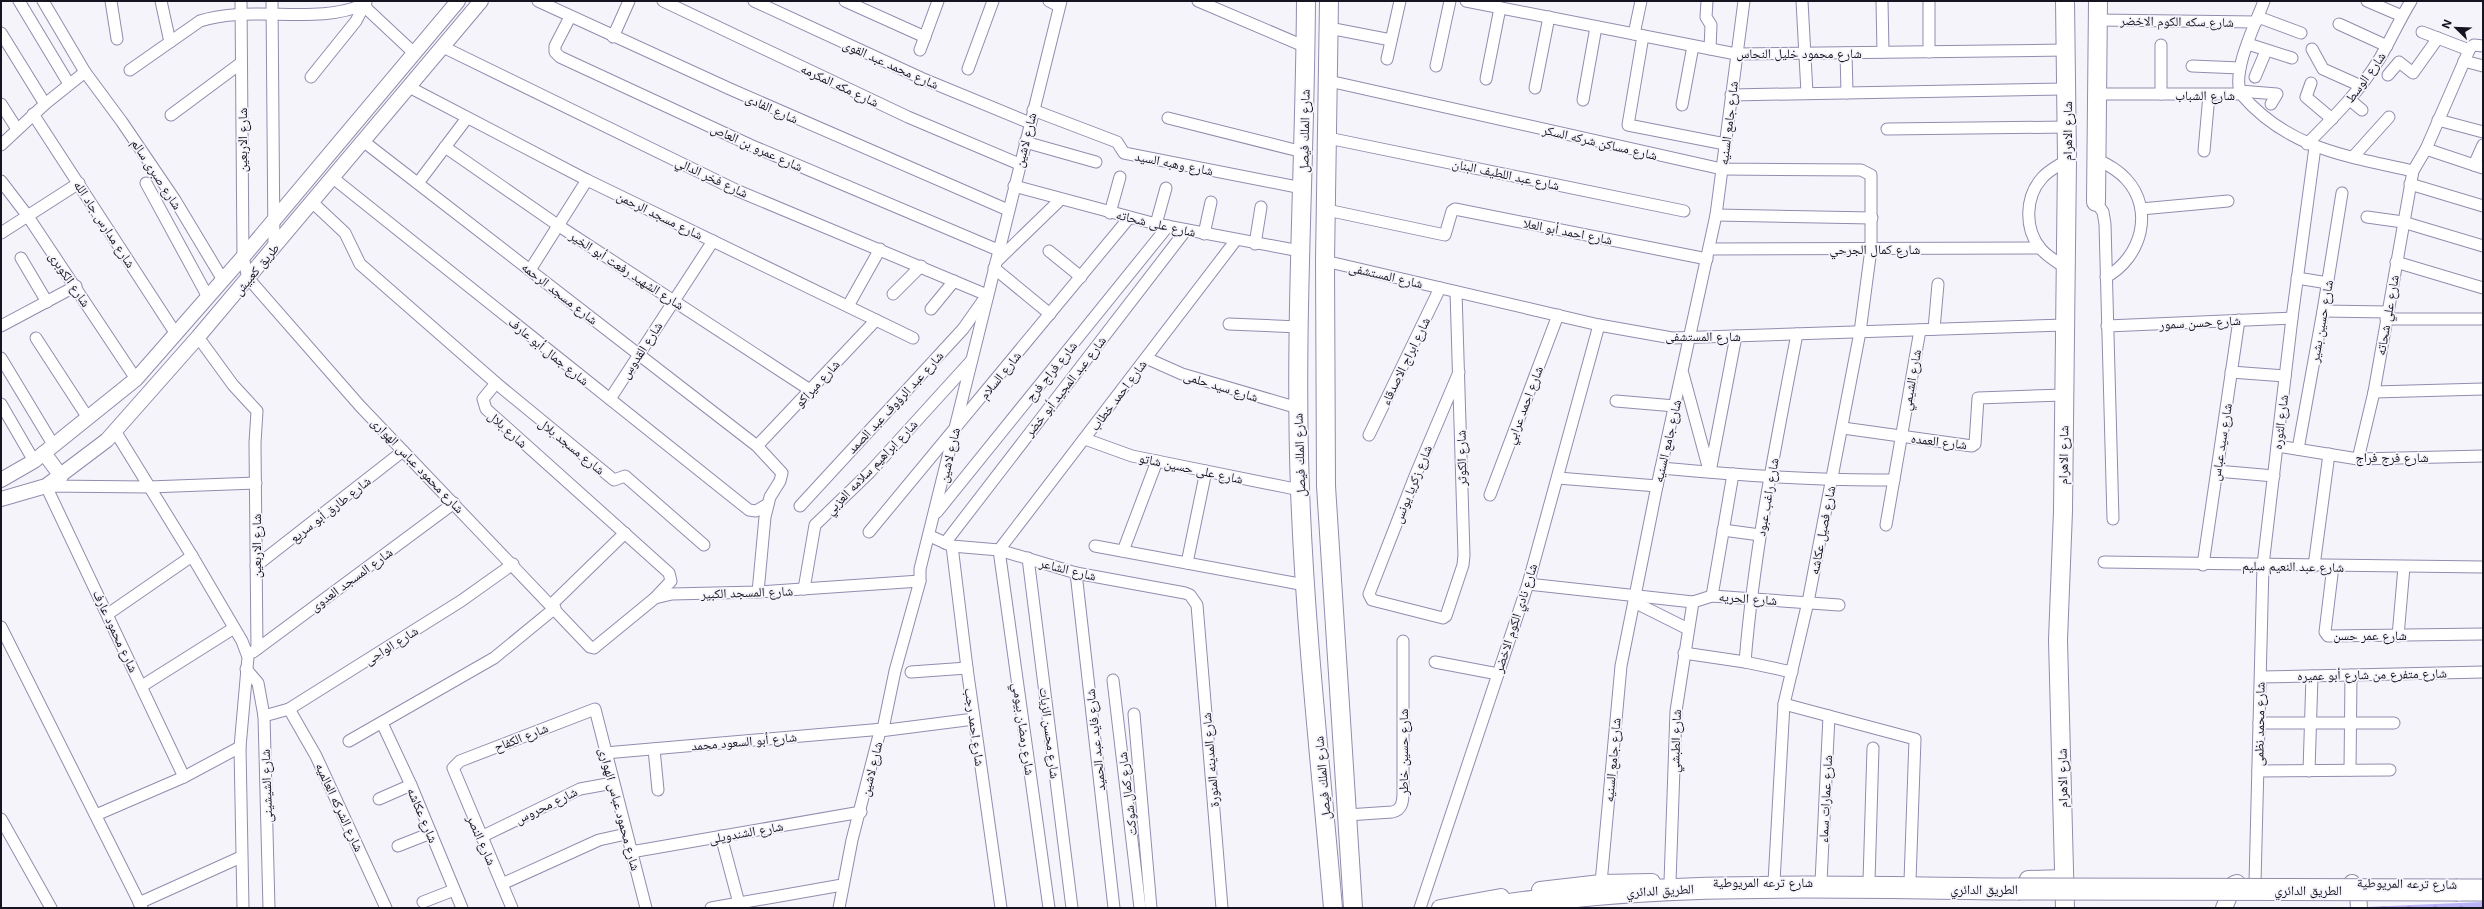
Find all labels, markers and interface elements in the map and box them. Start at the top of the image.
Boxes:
north arrow [2436,8,2476,48]
street label: شارع سكه الكوم الاخضر [2119,12,2234,32]
text: N [2439,17,2455,31]
street label: شارع محمد عبد القوى [840,36,941,94]
street label: شارع محمود خليل النحاس [1736,45,1862,63]
street label: شارع الوسط [2341,48,2390,107]
street label: شارع مكه المكرمه [798,60,881,112]
street label: شارع جامع السنيه [1715,80,1743,166]
street label: شارع الشباب [2175,87,2235,105]
street label: شارع الفادى [742,89,801,129]
street label: شارع الملك فيصل [1295,89,1315,173]
street label: شارع الاهرام [2059,101,2077,161]
street label: شارع الاربعين [234,108,252,172]
street label: شارع لاشين [1010,111,1041,170]
street label: شارع عمرو بن العاص [708,120,805,176]
street label: شارع مساكن شركه السكر [1540,121,1659,165]
street label: شارع صبرى سالم [127,136,186,213]
street label: شارع وهبه السيد [1133,148,1215,180]
street label: شارع فخر الدالي [672,153,751,204]
street label: شارع عبد اللطيف البنان [1451,155,1561,195]
street label: شارع مدارس جاد الله [69,177,139,272]
street label: شارع مسجد الرحمن [613,187,706,245]
street label: شارع على شحاته [1114,206,1198,242]
street label: شارع احمد أبو العلا [1522,214,1614,249]
street label: شارع الشهيد رفعت أبو الخير [565,226,687,315]
street label: طريق كعبيش [230,240,283,299]
street label: شارع كمال الجرحي [1830,241,1920,260]
street label: شارع الكوبرى [44,248,94,311]
street label: شارع مسجد الرحمه [518,258,601,329]
street label: شارع المستشفى [1347,259,1425,293]
street label: شارع علي شحاته [2372,273,2405,357]
street label: شارع حسين بشير [2306,279,2338,365]
street label: شارع حسن سمور [2158,312,2241,334]
street label: شارع جمال أبو عارف [504,314,593,390]
street label: شارع ابراج الاصدقاء [1377,314,1435,409]
street label: شارع القدوس [617,319,667,383]
street label: شارع المستشفى [1665,328,1741,346]
street label: شارع عبد المجيد أبو خضر [1020,333,1111,441]
street label: شارع فراج فرج [1022,338,1082,406]
street label: شارع عبد الرؤوف عبد الصمد [843,347,948,458]
street label: شارع السلام [976,348,1026,403]
street label: شارع الشيمي [1898,348,1927,412]
street label: شارع ميراكو [791,356,844,411]
street label: شارع احمد خطاب [1086,356,1151,435]
street label: شارع احمد عرابي [1502,364,1549,447]
street label: شارع سيد حلمى [1181,367,1260,407]
street label: شارع الثوره [2269,394,2293,451]
street label: شارع جامع السنيه [1650,398,1686,484]
street label: شارع سيد عباس [2207,402,2237,482]
street label: شارع بلال [484,407,531,452]
street label: شارع الملك فيصل [1290,413,1310,497]
street label: شارع محمود عباس الهوارى [367,414,468,518]
street label: شارع مسجد بلال [534,414,608,479]
street label: شارع ابراهيم سلامه العزبي [821,416,923,520]
street label: شارع الاهرام [2054,425,2074,485]
street label: شارع لاشين [935,426,965,485]
street label: شارع الكوثر [1453,430,1472,487]
street label: شارع العمده [1910,430,1968,454]
street label: شارع زكريا يونس [1389,443,1437,526]
street label: شارع على حسين شاتو [1137,449,1244,489]
street label: شارع فرج فراج [2355,449,2429,467]
street label: شارع راغب عبود [1752,457,1784,538]
street label: شارع طارق أبو سريع [286,472,375,547]
street label: شارع فصيل عكاشه [1806,484,1840,576]
street label: شارع الاربعين [248,514,266,578]
street label: شارع المسجد العدوى [307,544,397,616]
street label: شارع الشاعر [1036,554,1098,586]
street label: شارع عبد النعيم سليم [2242,557,2344,577]
street label: شارع نادي الكوم الاخضر [1490,561,1543,677]
street label: شارع المسجد الكبير [700,582,793,604]
street label: شارع محمود عارف [88,587,142,676]
street label: شارع الحريه [1718,588,1778,610]
street label: شارع الواحى [361,622,422,670]
street label: شارع عمر حسن [2333,627,2407,645]
street label: شارع متفرع من شارع أبو عميره [2297,665,2447,685]
street label: شارع رمضان بيومي [1006,682,1038,777]
street label: شارع محمد نظمى [2250,682,2270,766]
street label: شارع محسن الزيات [1034,686,1064,780]
street label: شارع احمد رجب [960,687,988,767]
street label: شارع فايد عبد الحميد [1082,688,1110,792]
street label: شارع حسين خاطر [1395,709,1413,796]
street label: شارع الطبشي [1666,709,1687,773]
street label: شارع المدينه المنورة [1198,712,1224,808]
street label: شارع جامع السنيه [1600,717,1626,803]
street label: شارع الكفاح [492,719,551,757]
street label: شارع أبو السعود محمد [691,728,798,756]
street label: شارع الملك فيصل [1310,735,1336,821]
street label: شارع لاشين [856,740,887,799]
street label: شارع محمود عباس الهوارى [594,746,644,873]
street label: شارع الاهرام [2053,748,2073,808]
street label: شارع الشيشينى [257,749,277,823]
street label: شارع كمال شوكت [1114,751,1142,837]
street label: شارع عمارات سماء [1815,754,1837,844]
street label: شارع الشركه العالميه [311,760,368,855]
street label: شارع محروس [512,783,581,829]
street label: شارع عكاشه [402,785,442,846]
street label: شارع النصر [462,811,500,868]
street label: شارع الشندويلى [707,818,785,848]
street label: شارع ترعه المريوطية [1713,874,1813,892]
street label: شارع ترعه المريوطية [2357,874,2457,894]
street label: الطريق الدائري [1626,880,1694,903]
street label: الطريق الدائري [1950,881,2018,900]
street label: الطريق الدائري [2274,882,2342,901]

